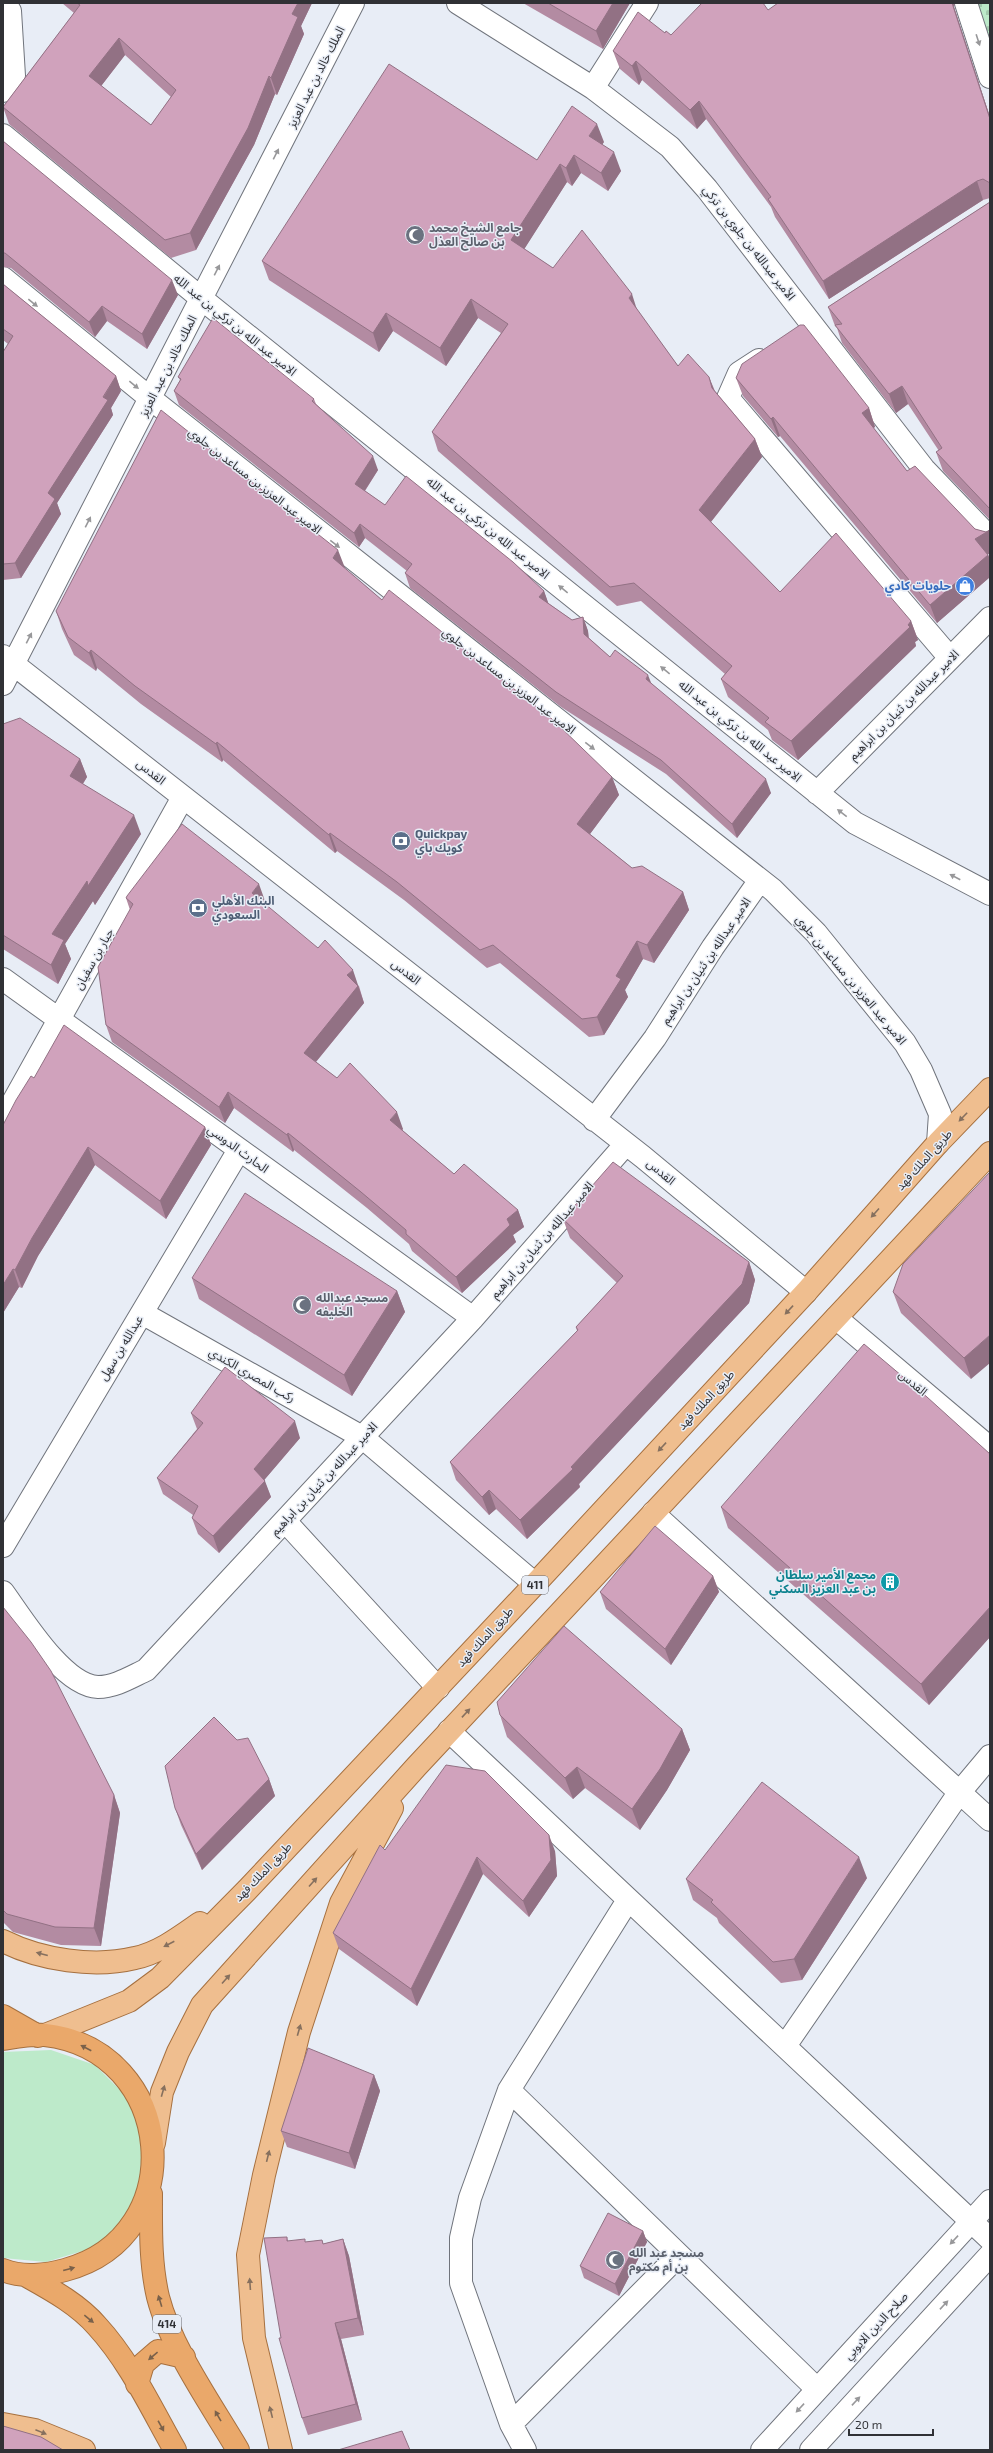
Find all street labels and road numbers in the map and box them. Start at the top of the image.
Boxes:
street label: الملك خالد بن عبد العزيز [283,23,348,131]
street label: الأمير عبدالله بن جلوي بن تركي [698,182,799,305]
street label: الامير عبد الله بن تركي بن عبد الله [169,270,300,381]
street label: الملك خالد بن عبد العزيز [135,312,200,420]
street label: الامير عبد العزيز بن مساعد بن جلوي [184,424,325,540]
street label: الامير عبد الله بن تركي بن عبد الله [422,473,553,584]
street label: الامير عبد العزيز بن مساعد بن جلوي [438,624,579,740]
street label: الامير عبدالله بن ثنيان بن ابراهيم [845,646,964,764]
street label: الامير عبد الله بن تركي بن عبد الله [674,676,805,787]
street label: القدس [134,756,169,788]
street label: الامير عبدالله بن ثنيان بن ابراهيم [657,894,755,1028]
street label: الامير عبد العزيز بن مساعد بن جلوي [791,912,910,1050]
street label: جبار بن سفيان [71,925,117,992]
street label: القدس [389,956,424,988]
street label: الحارث الدوسي [203,1121,272,1178]
street label: طريق الملك فهد [892,1126,956,1194]
street label: القدس [644,1155,679,1188]
street label: الامير عبدالله بن ثنيان بن ابراهيم [487,1178,598,1303]
street label: عبدالله بن سهل [95,1312,146,1383]
street label: ركب المصري الكندي [205,1344,298,1408]
street label: القدس [896,1366,931,1399]
street label: طريق الملك فهد [674,1367,738,1433]
street label: الامير عبدالله بن ثنيان بن ابراهيم [267,1419,382,1540]
road number: 411 [522,1576,548,1594]
street label: طريق الملك فهد [453,1604,517,1670]
street label: طريق الملك فهد [231,1839,295,1905]
street label: صلاح الدين الايوبي [841,2289,913,2364]
road number: 414 [153,2315,181,2333]

